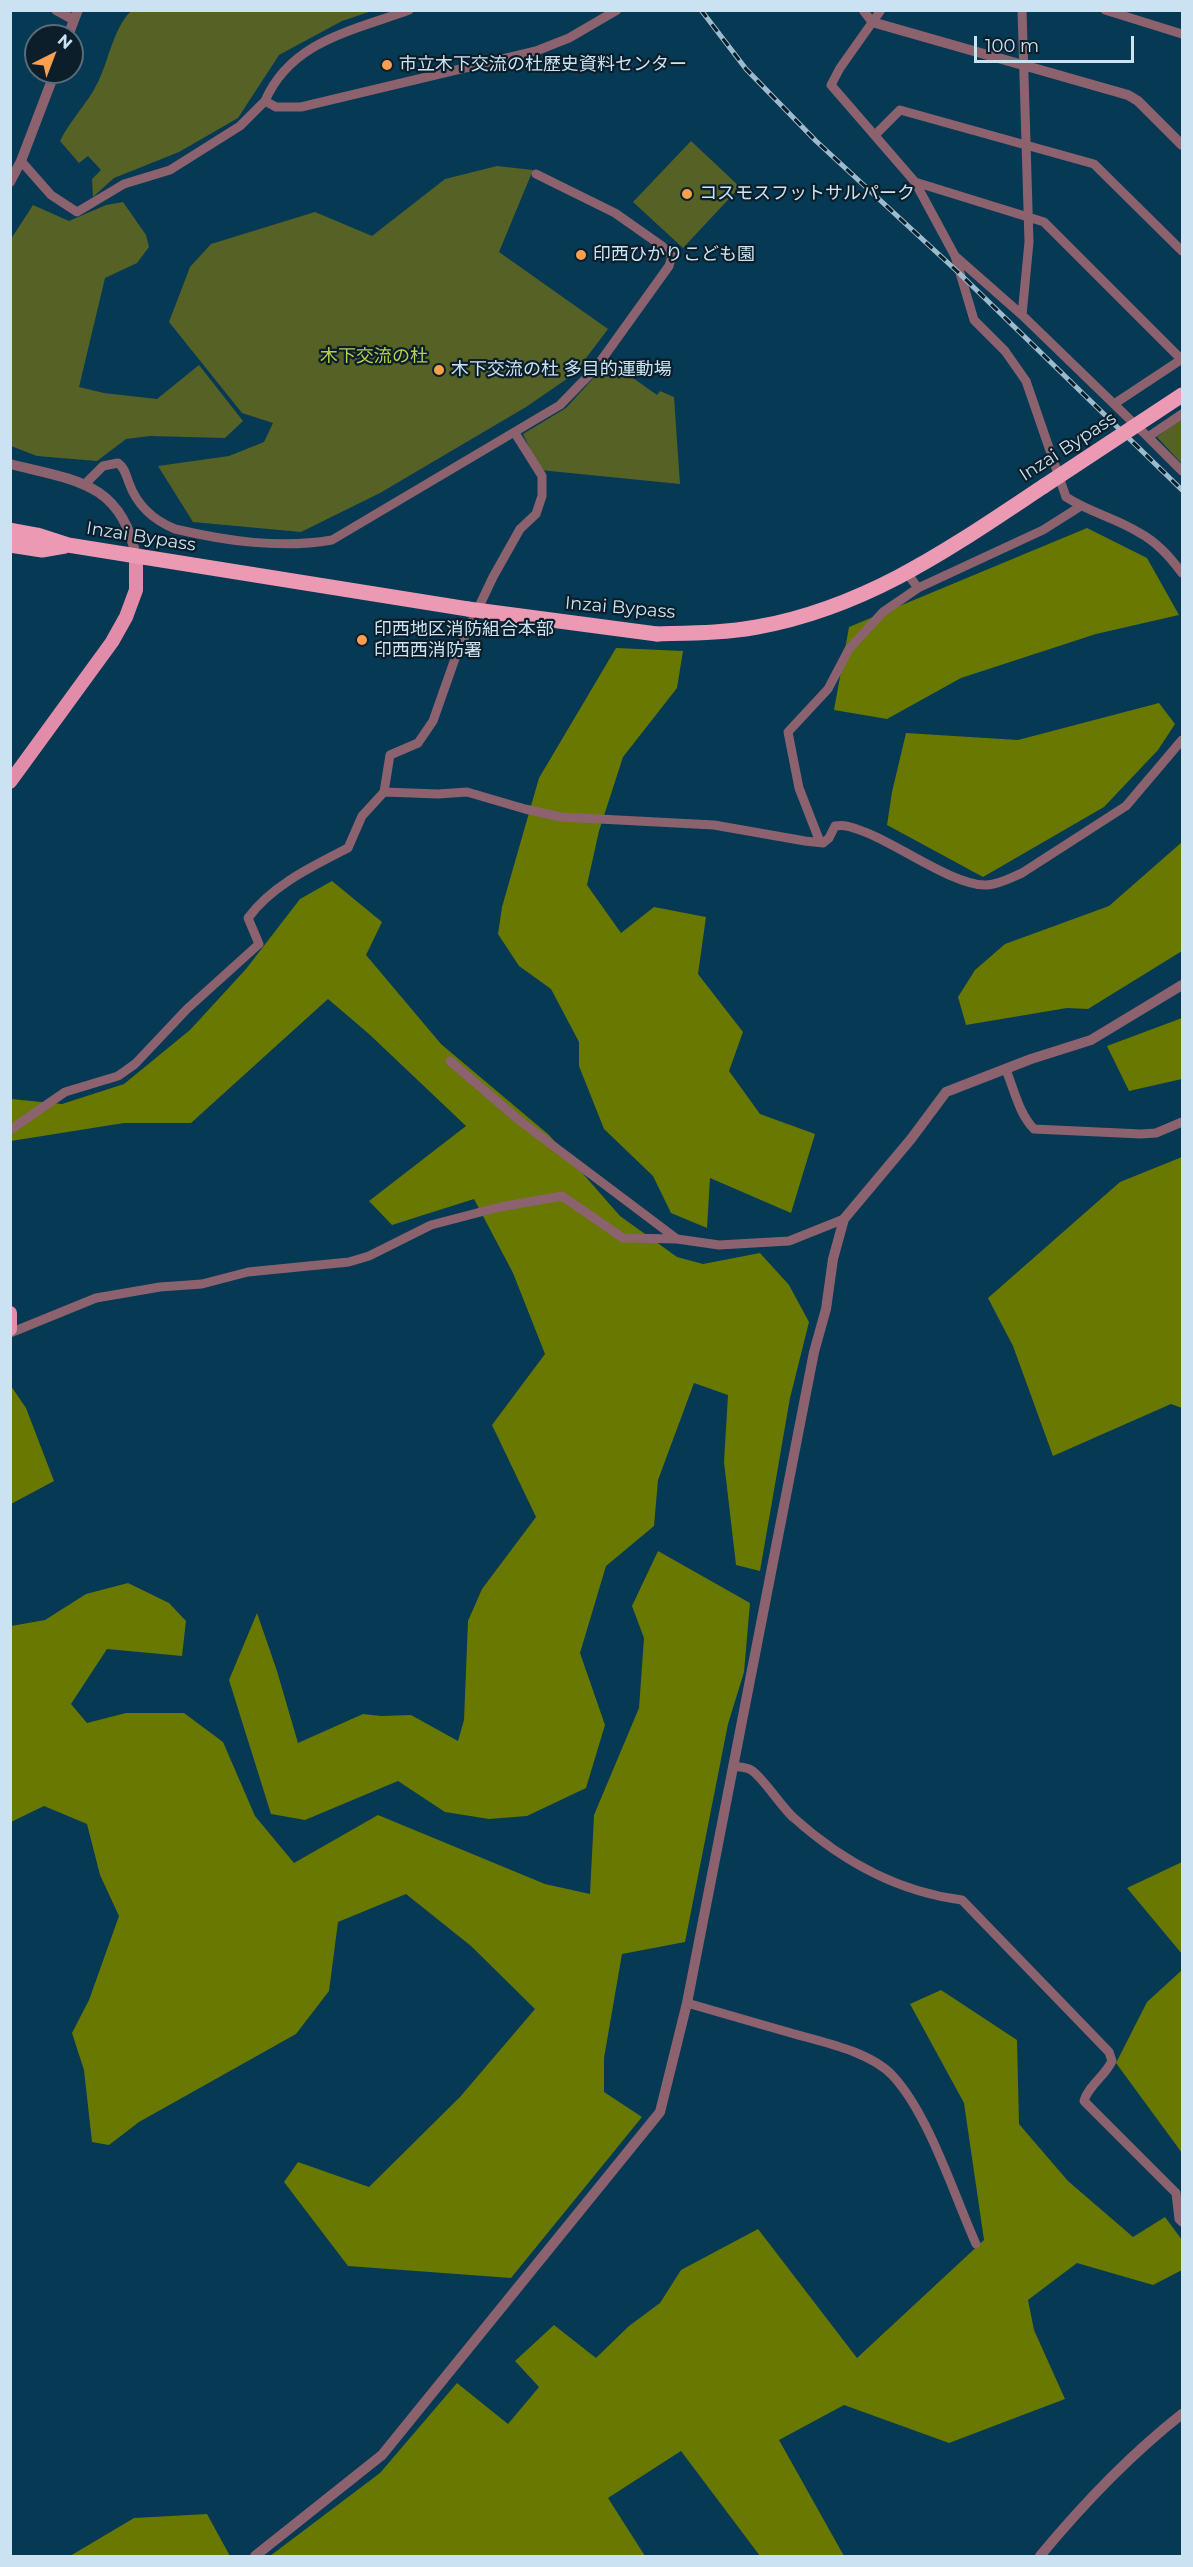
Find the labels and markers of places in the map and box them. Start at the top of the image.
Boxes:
place label: 市立木下交流の杜歴史資料センター [399,54,687,76]
marker: 市立木下交流の杜歴史資料センター [380,58,394,72]
place label: コスモスフットサルパーク [699,183,915,205]
marker: コスモスフットサルパーク [680,187,694,201]
place label: 印西ひかりこども園 [593,244,755,266]
marker: 印西ひかりこども園 [574,248,588,262]
place label: 木下交流の杜 多目的運動場 [451,359,672,381]
marker: 木下交流の杜 多目的運動場 [432,363,446,377]
place label: 印西地区消防組合本部 印西西消防署 [374,619,554,662]
marker: 印西地区消防組合本部 印西西消防署 [355,633,369,647]

